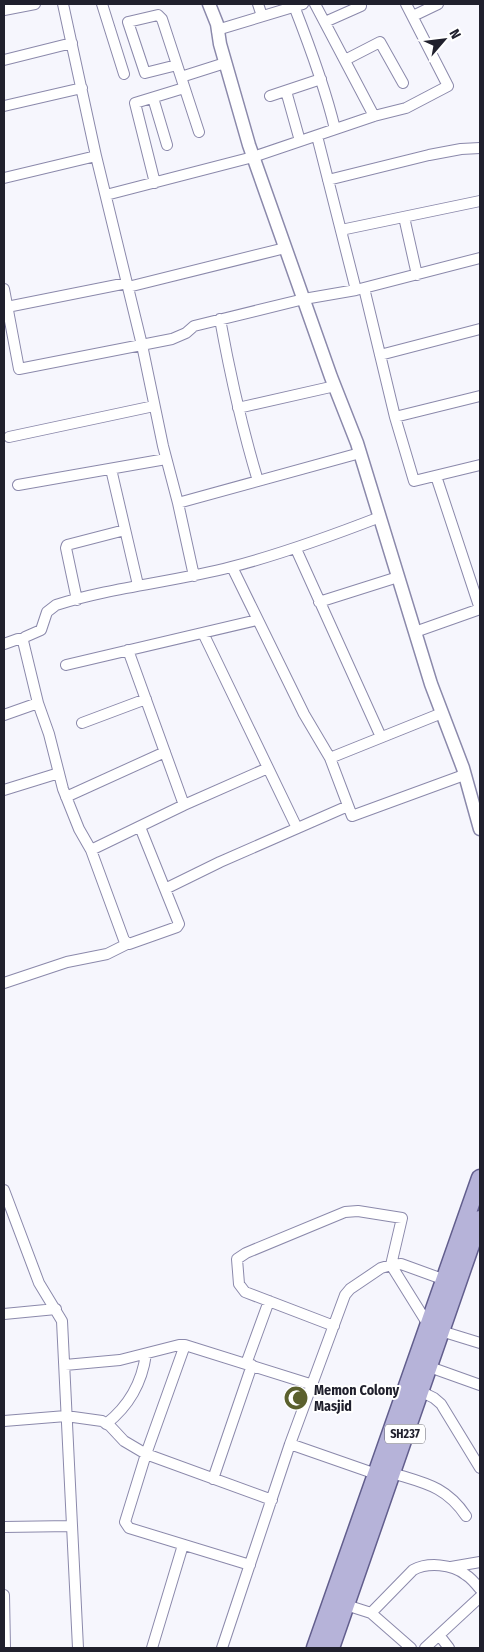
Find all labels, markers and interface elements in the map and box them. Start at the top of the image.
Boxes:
north arrow [419,15,469,65]
text: N [446,26,465,42]
place label: Memon Colony Masjid [314,1382,400,1415]
mosque icon: Memon Colony Masjid [283,1385,309,1411]
road number: SH237 [385,1425,425,1444]

